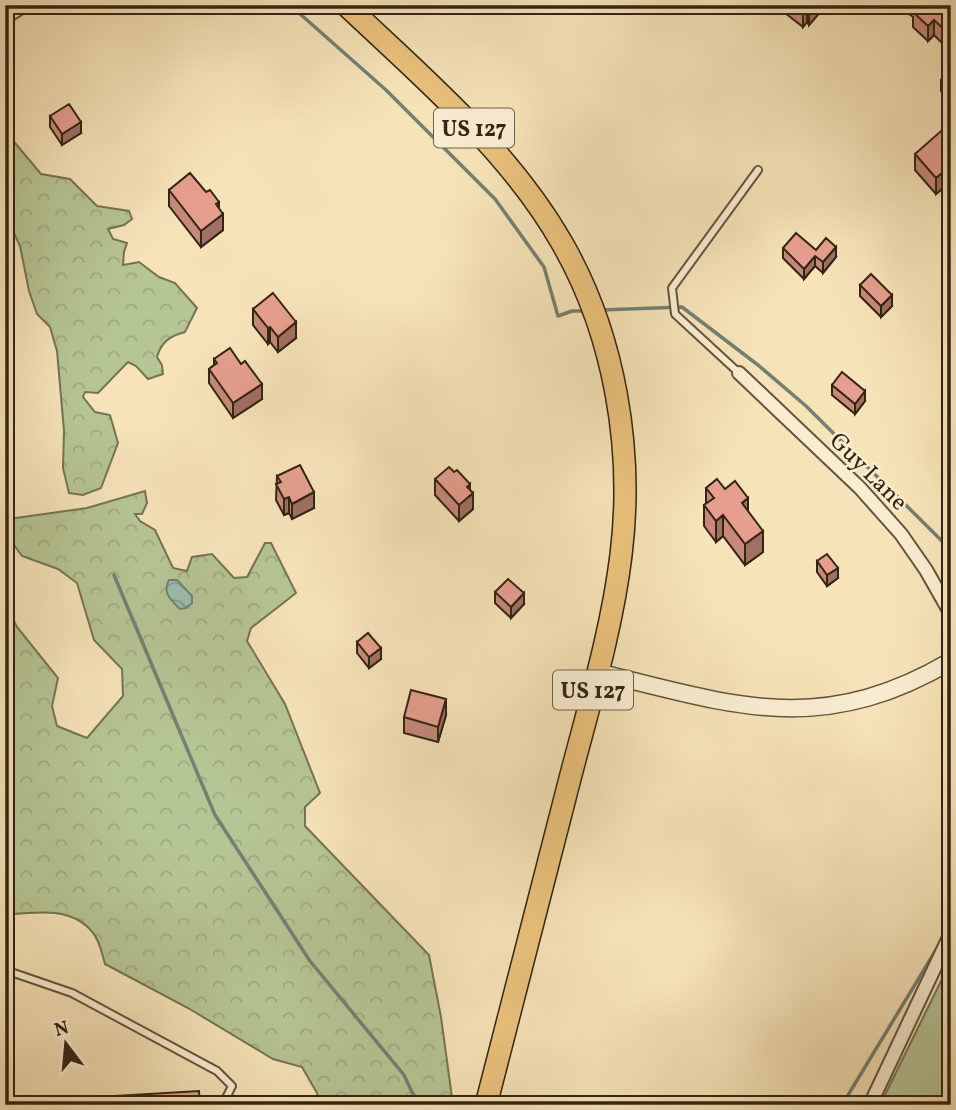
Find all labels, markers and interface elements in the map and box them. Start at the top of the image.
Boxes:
road number: US 127 [434,108,514,148]
street label: Guy Lane [821,426,914,519]
road number: US 127 [553,670,633,710]
north arrow [32,1009,102,1078]
text: N [52,1015,72,1044]

